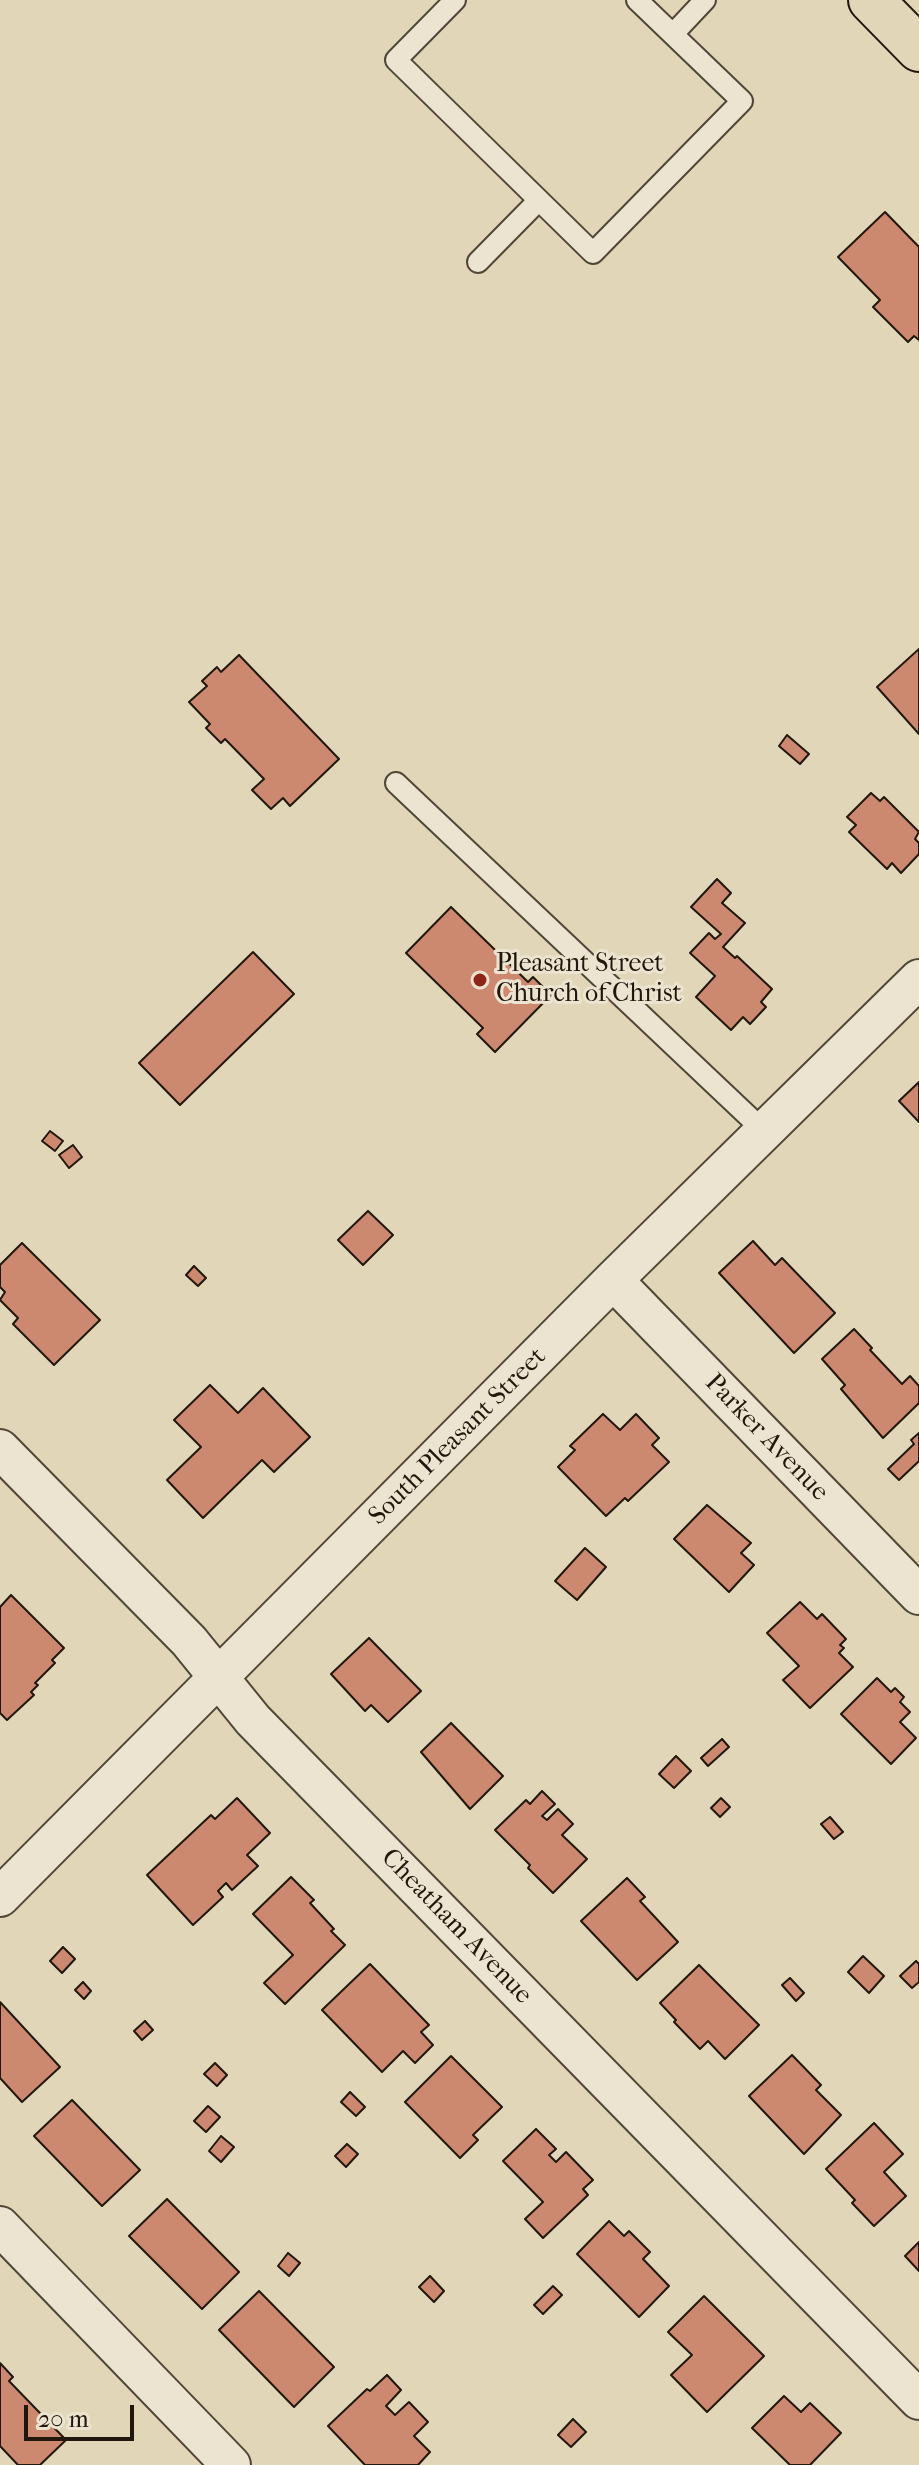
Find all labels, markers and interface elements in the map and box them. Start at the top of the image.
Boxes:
place label: Pleasant Street Church of Christ [496,949,682,1010]
marker: Pleasant Street Church of Christ [471,971,489,989]
street label: South Pleasant Street [363,1342,553,1532]
street label: Parker Avenue [698,1368,834,1508]
street label: Cheatham Avenue [374,1843,538,2011]
scale bar [28,2389,138,2439]
text: 20 m [38,2405,89,2433]

